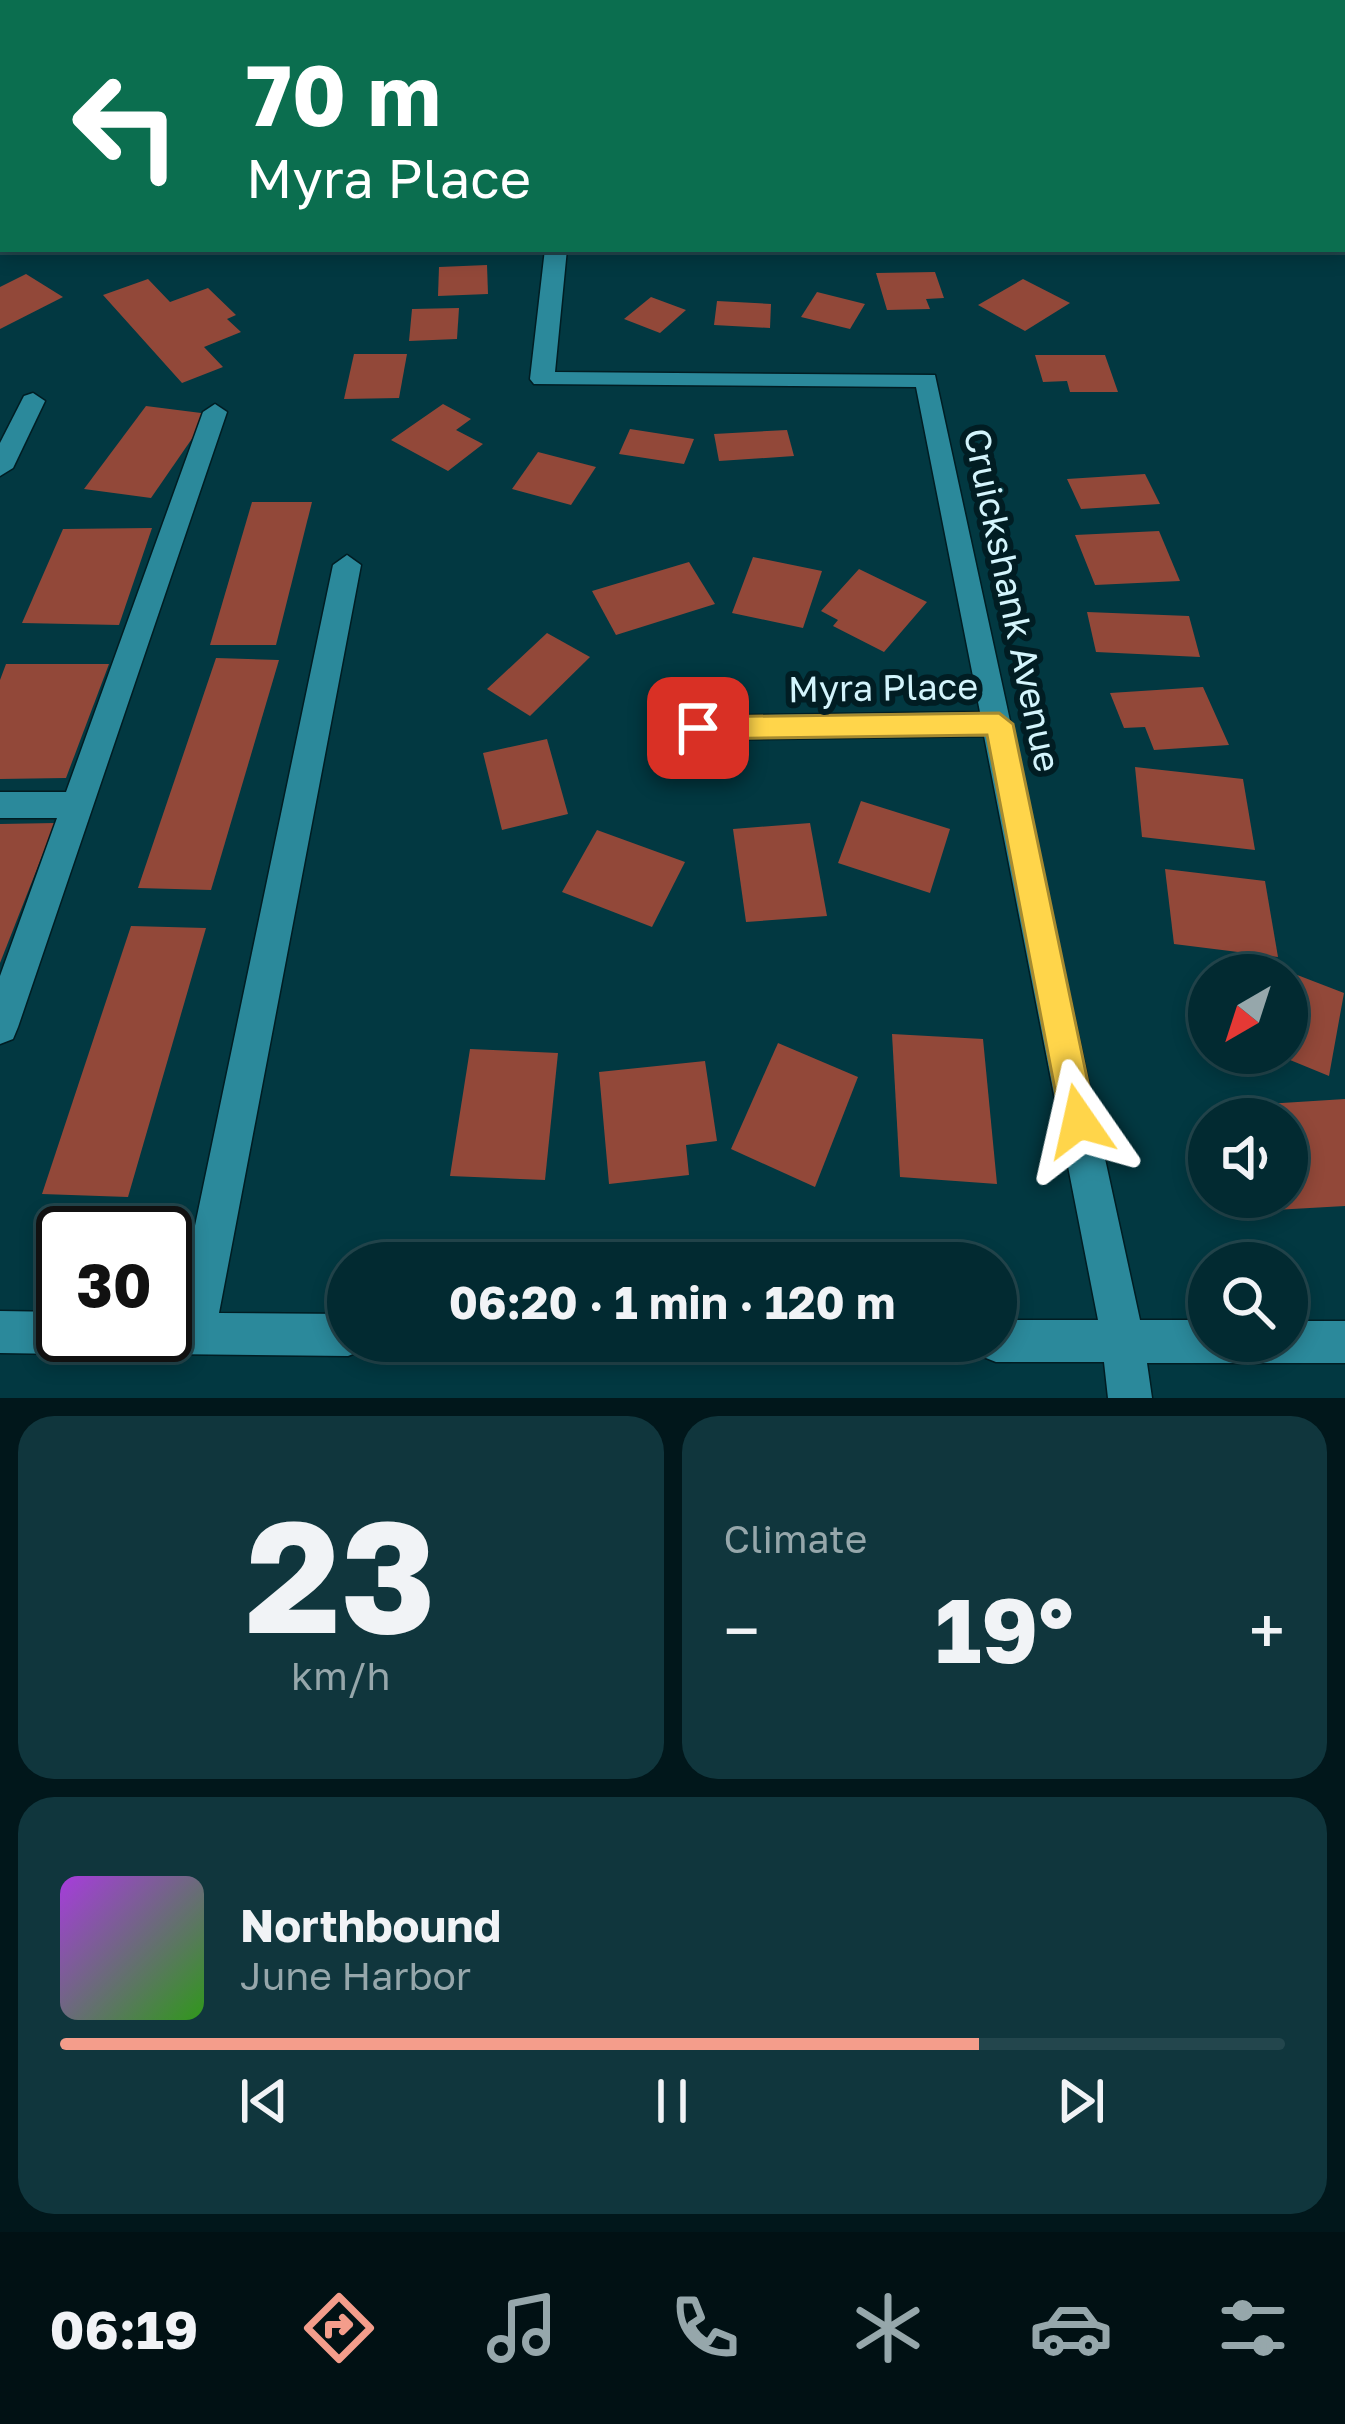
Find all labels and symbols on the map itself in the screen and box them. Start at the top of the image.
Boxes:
street label: Cruickshank Avenue [956,424,1070,776]
street label: Myra Place [788,664,978,710]
pin [647,677,749,779]
north arrow [1188,954,1308,1074]
position arrow [1016,1058,1142,1184]
speed limit sign: 30 [36,1206,192,1362]

